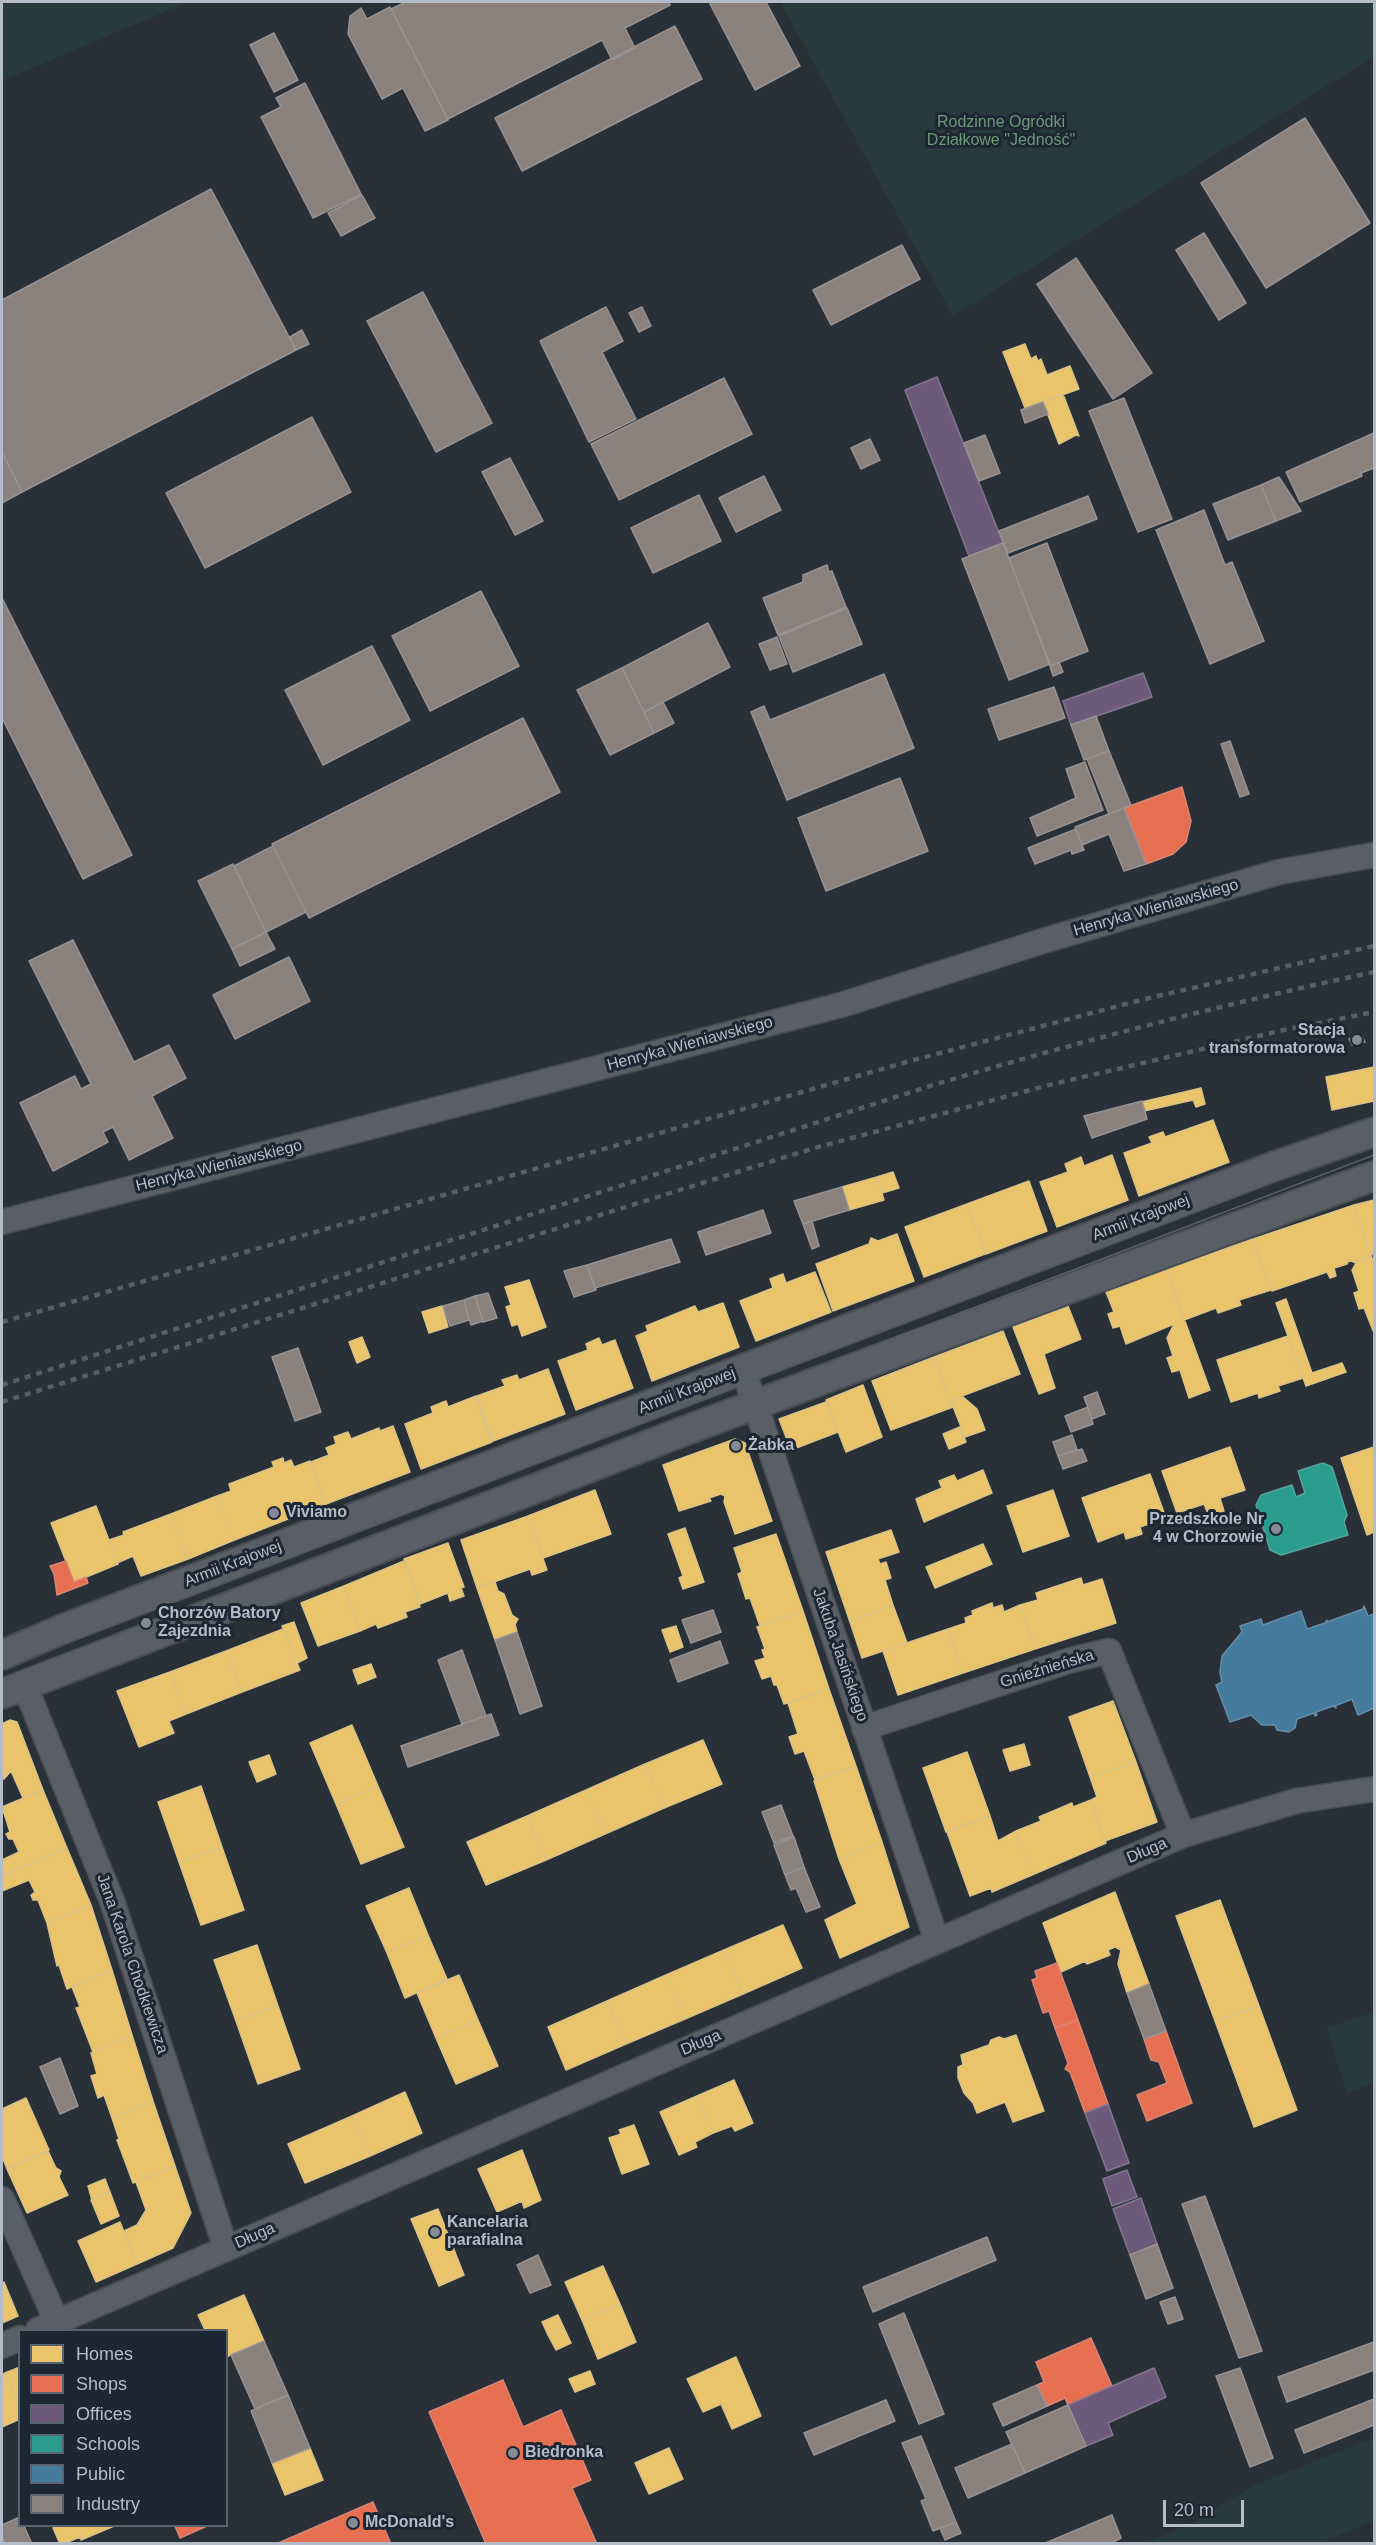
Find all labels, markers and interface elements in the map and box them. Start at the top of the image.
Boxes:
park label: Rodzinne Ogródki Działkowe "Jedność" [927,113,1075,151]
street label: Henryka Wieniawskiego [1071,875,1241,941]
street label: Henryka Wieniawskiego [605,1013,775,1075]
place label: Stacja transformatorowa [1209,1021,1345,1059]
marker: Stacja transformatorowa [1350,1033,1364,1047]
street label: Henryka Wieniawskiego [134,1136,304,1196]
street label: Armii Krajowej [1090,1191,1192,1245]
street label: Armii Krajowej [636,1364,738,1418]
place label: Żabka [748,1436,794,1456]
marker: Żabka [729,1439,743,1453]
place label: Viviamo [286,1503,347,1523]
marker: Viviamo [267,1506,281,1520]
place label: Przedszkole Nr 4 w Chorzowie [1149,1510,1264,1548]
marker: Przedszkole Nr 4 w Chorzowie [1269,1522,1283,1536]
street label: Armii Krajowej [182,1537,284,1591]
street label: Jakuba Jasińskiego [808,1586,872,1724]
place label: Chorzów Batory Zajezdnia [158,1604,281,1642]
marker: Chorzów Batory Zajezdnia [139,1616,153,1630]
street label: Gnieźnieńska [998,1646,1096,1692]
street label: Długa [1124,1834,1170,1868]
street label: Jana Karola Chodkiewicza [92,1872,172,2056]
street label: Długa [678,2026,724,2060]
place label: Kancelaria parafialna [447,2213,528,2251]
street label: Długa [232,2219,278,2253]
marker: Kancelaria parafialna [428,2225,442,2239]
legend [18,2329,228,2527]
text: Homes [76,2344,133,2364]
text: Shops [76,2374,127,2394]
text: Offices [76,2404,132,2424]
text: Schools [76,2434,140,2454]
place label: Biedronka [525,2443,603,2463]
marker: Biedronka [506,2446,520,2460]
text: Public [76,2464,125,2484]
scale bar [1166,2488,1247,2526]
text: Industry [76,2494,140,2514]
text: 20 m [1174,2500,1214,2520]
place label: McDonald's [365,2513,454,2533]
marker: McDonald's [346,2516,360,2530]

